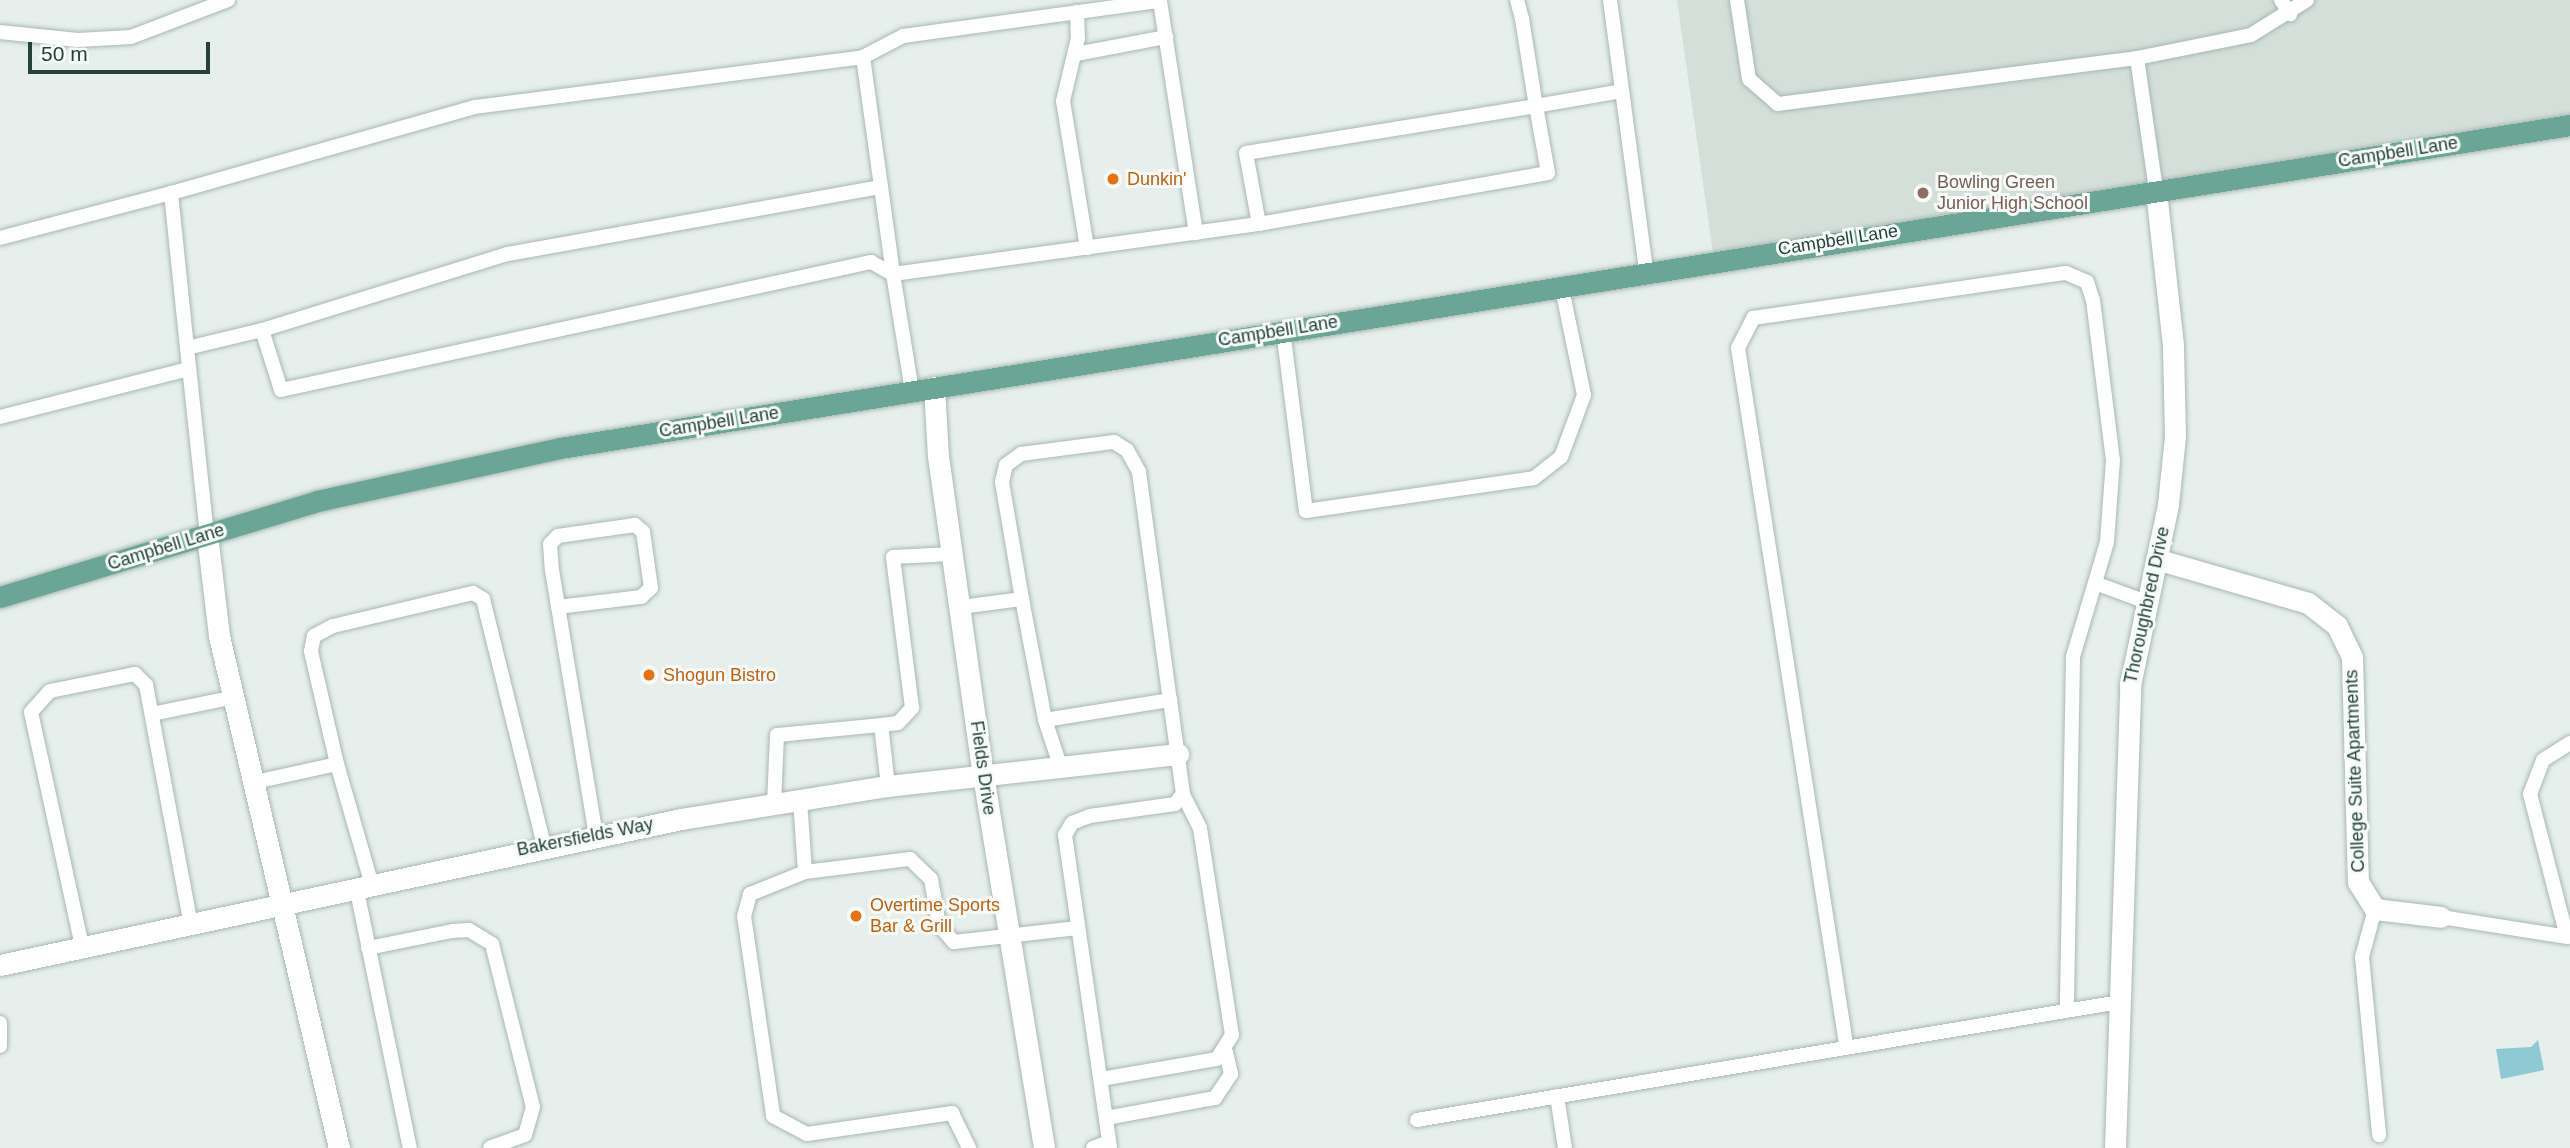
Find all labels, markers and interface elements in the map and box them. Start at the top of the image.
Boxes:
scale bar [32,28,214,72]
text: 50 m [41,42,88,65]
street label: Campbell Lane [2337,132,2459,172]
place label: Dunkin' [1127,168,1186,190]
marker: Dunkin' [1105,171,1121,187]
place label: Bowling Green Junior High School [1937,172,2088,214]
marker: Bowling Green Junior High School [1915,185,1931,201]
street label: Campbell Lane [1777,220,1899,260]
street label: Campbell Lane [1217,311,1339,351]
street label: Campbell Lane [658,402,780,442]
street label: Campbell Lane [105,519,227,575]
street label: Thoroughbred Drive [2120,524,2174,686]
place label: Shogun Bistro [663,664,776,686]
marker: Shogun Bistro [641,667,657,683]
street label: College Suite Apartments [2341,669,2369,873]
street label: Fields Drive [966,719,1000,817]
street label: Bakersfields Way [515,813,655,861]
place label: Overtime Sports Bar & Grill [870,895,1000,937]
marker: Overtime Sports Bar & Grill [848,908,864,924]

